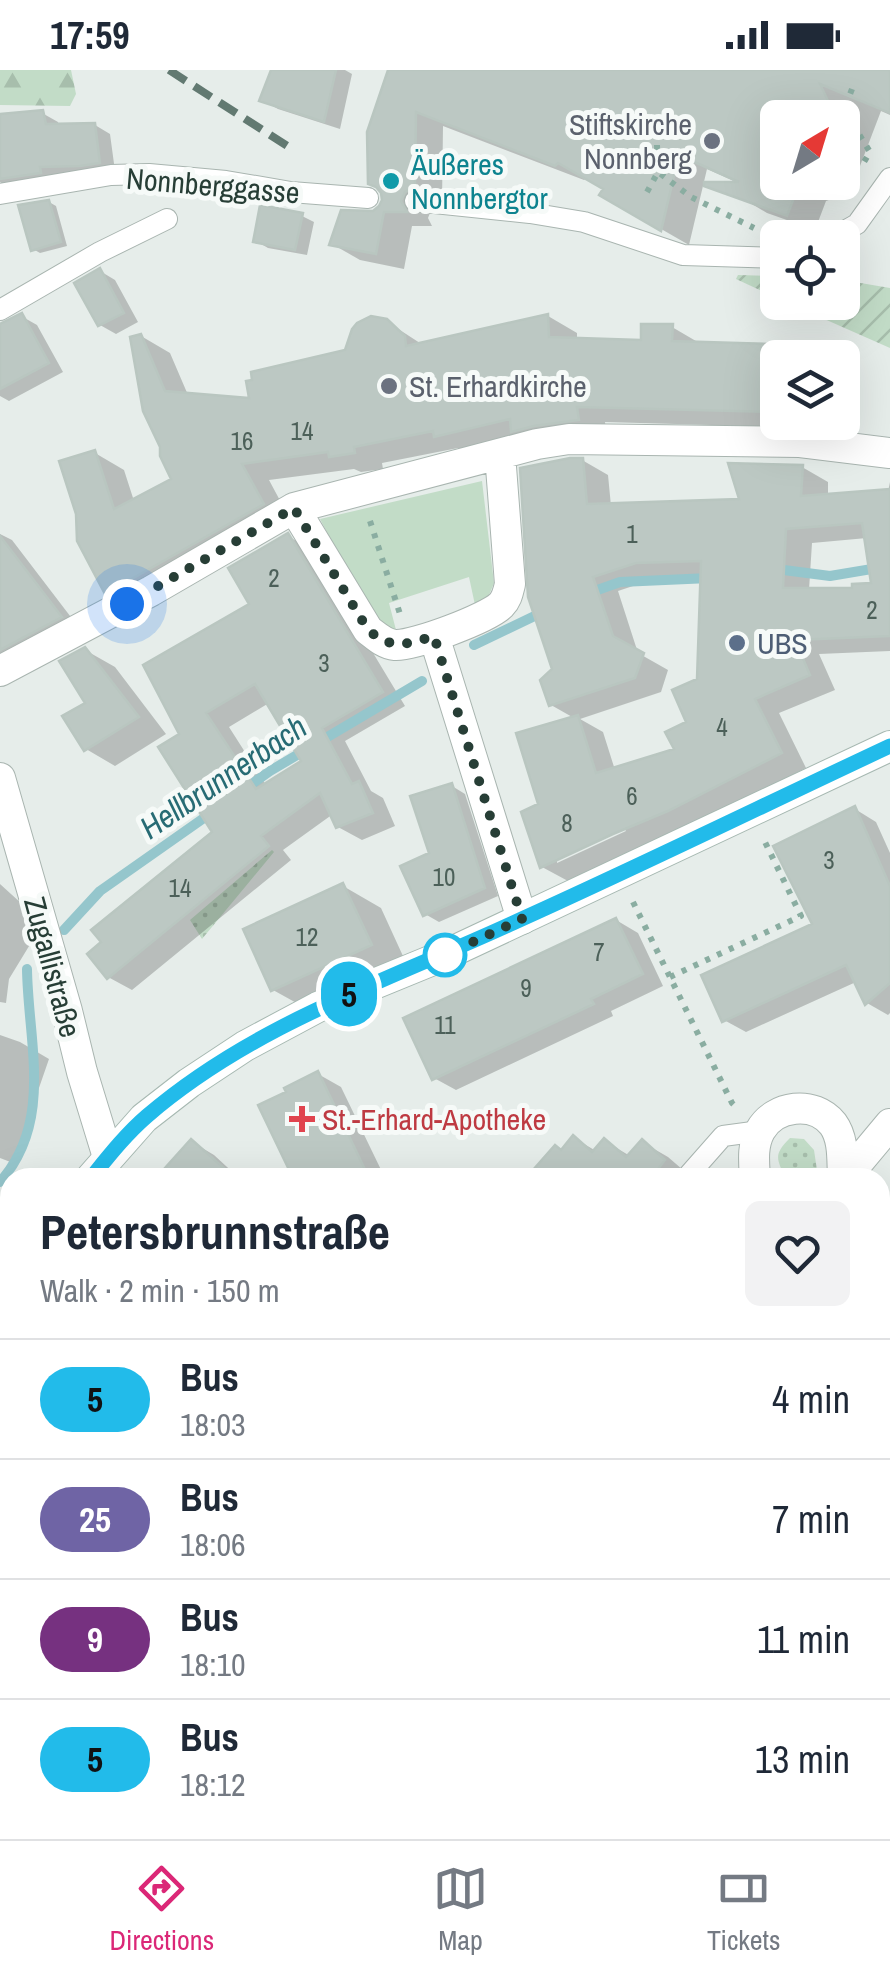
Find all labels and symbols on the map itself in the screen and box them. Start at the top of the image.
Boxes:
north arrow [760,100,860,200]
place label: Stiftskirche Nonnberg [569,104,692,178]
marker: Stiftskirche Nonnberg [701,130,723,152]
place label: Äußeres Nonnbergtor [410,144,549,218]
street label: Nonnberggasse [125,158,301,212]
marker: Äußeres Nonnbergtor [380,170,402,192]
place label: St. Erhardkirche [409,366,587,406]
marker: St. Erhardkirche [378,375,400,397]
house number: 14 [291,414,313,448]
house number: 16 [231,424,253,458]
house number: 1 [626,517,638,551]
house number: 2 [268,561,280,595]
your location [102,579,152,629]
house number: 2 [866,593,878,627]
place label: UBS [757,623,808,663]
marker: UBS [726,632,748,654]
house number: 3 [318,646,330,680]
water label: Hellbrunnerbach [131,705,315,849]
house number: 4 [716,710,728,744]
house number: 6 [626,779,638,813]
house number: 8 [561,806,573,840]
house number: 3 [823,843,835,877]
house number: 10 [433,860,455,894]
house number: 14 [169,871,191,905]
street label: Zugallistraße [15,892,91,1042]
house number: 12 [296,920,318,954]
unlabelled marker [424,934,466,976]
house number: 7 [593,935,605,969]
line badge: 5 [316,962,382,1026]
house number: 9 [520,971,532,1005]
house number: 11 [434,1008,456,1042]
place label: St.-Erhard-Apotheke [322,1099,546,1139]
marker: St.-Erhard-Apotheke [291,1108,313,1130]

